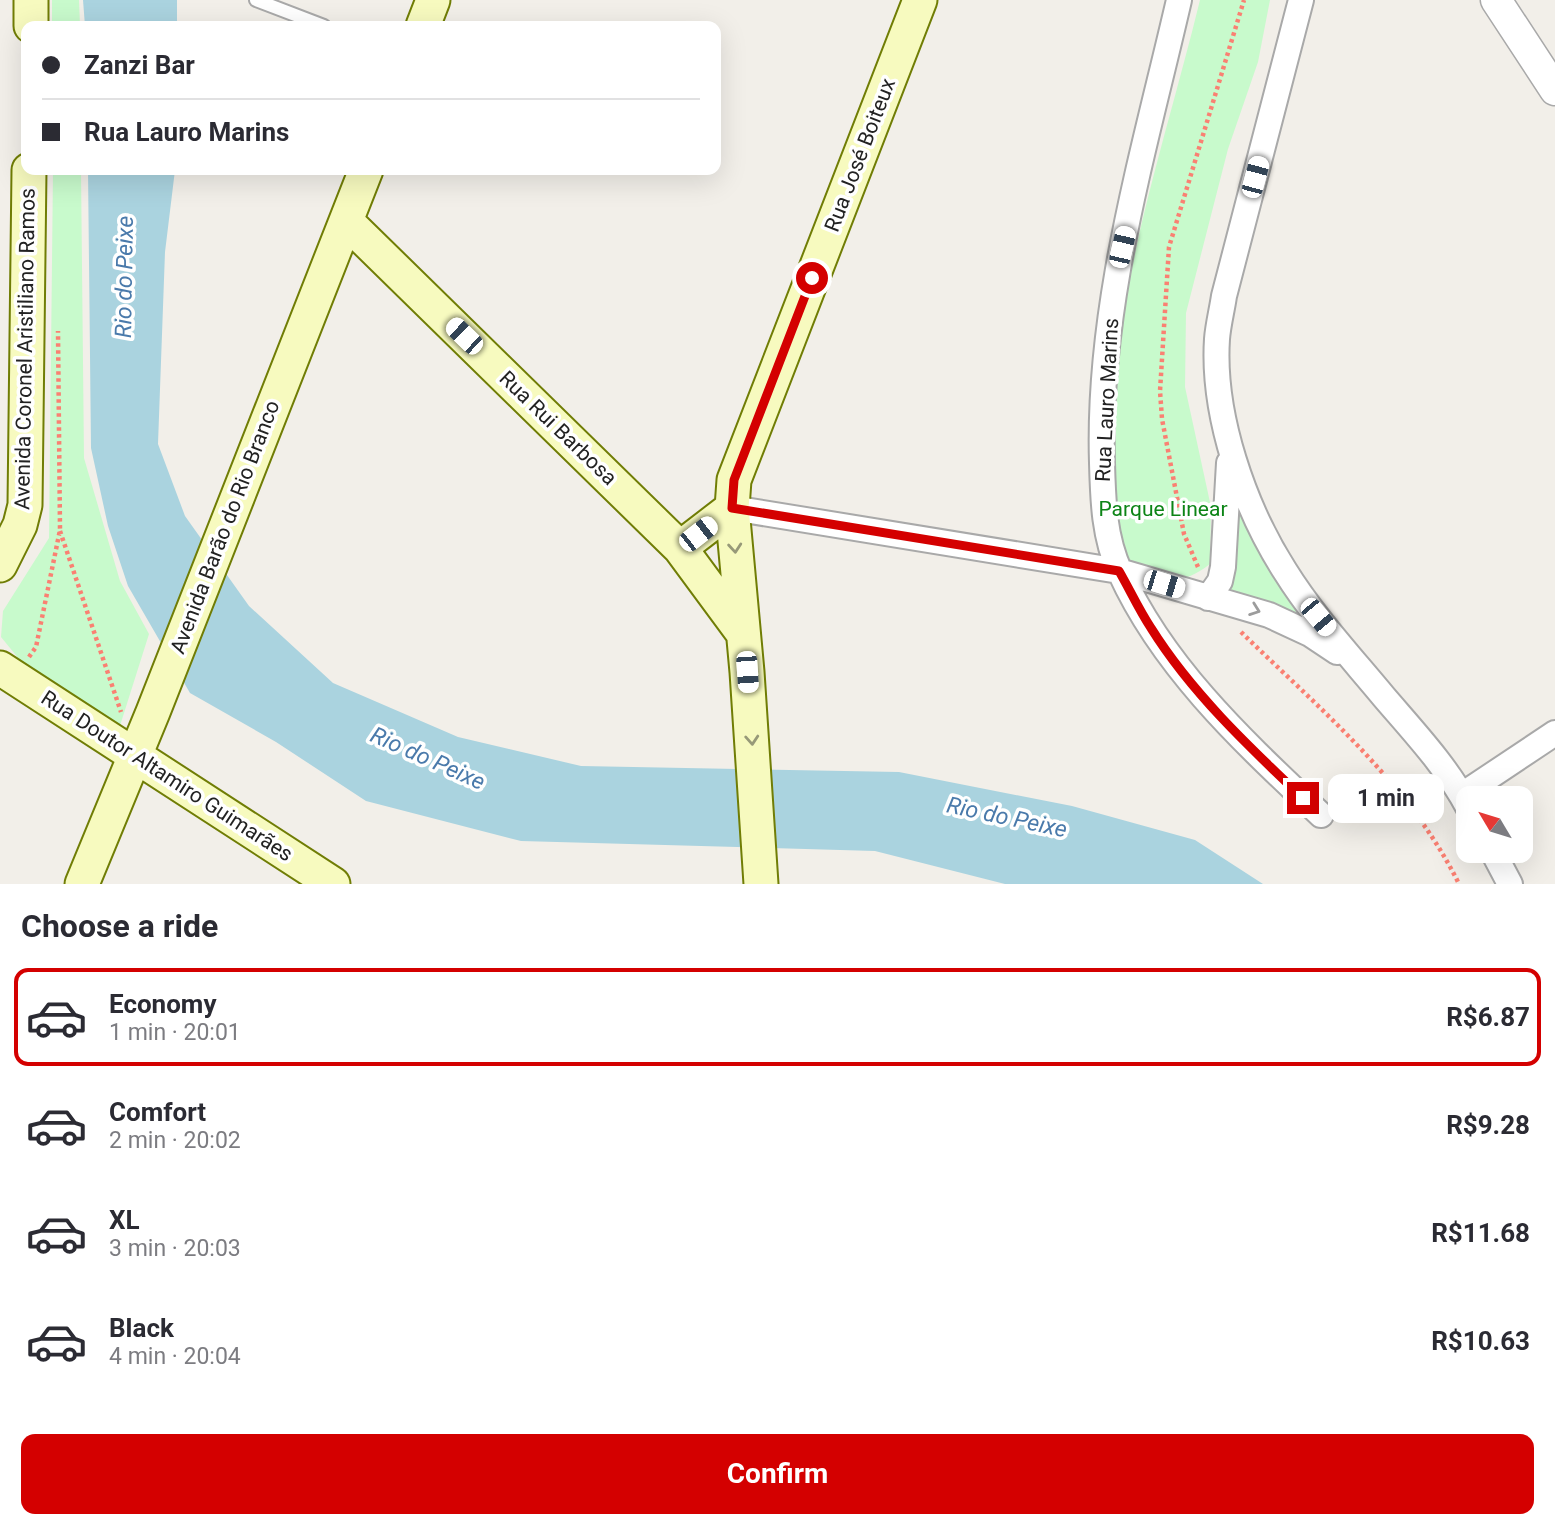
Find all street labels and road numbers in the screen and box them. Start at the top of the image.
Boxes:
street label: Rua José Boiteux [820,75,900,235]
street label: Avenida Coronel Aristiliano Ramos [10,188,40,510]
street label: Rua Lauro Marins [1091,317,1123,483]
street label: Rua Rui Barbosa [494,366,622,490]
street label: Avenida Barão do Rio Branco [166,397,284,657]
street label: Rua Doutor Altamiro Guimarães [37,686,297,866]

